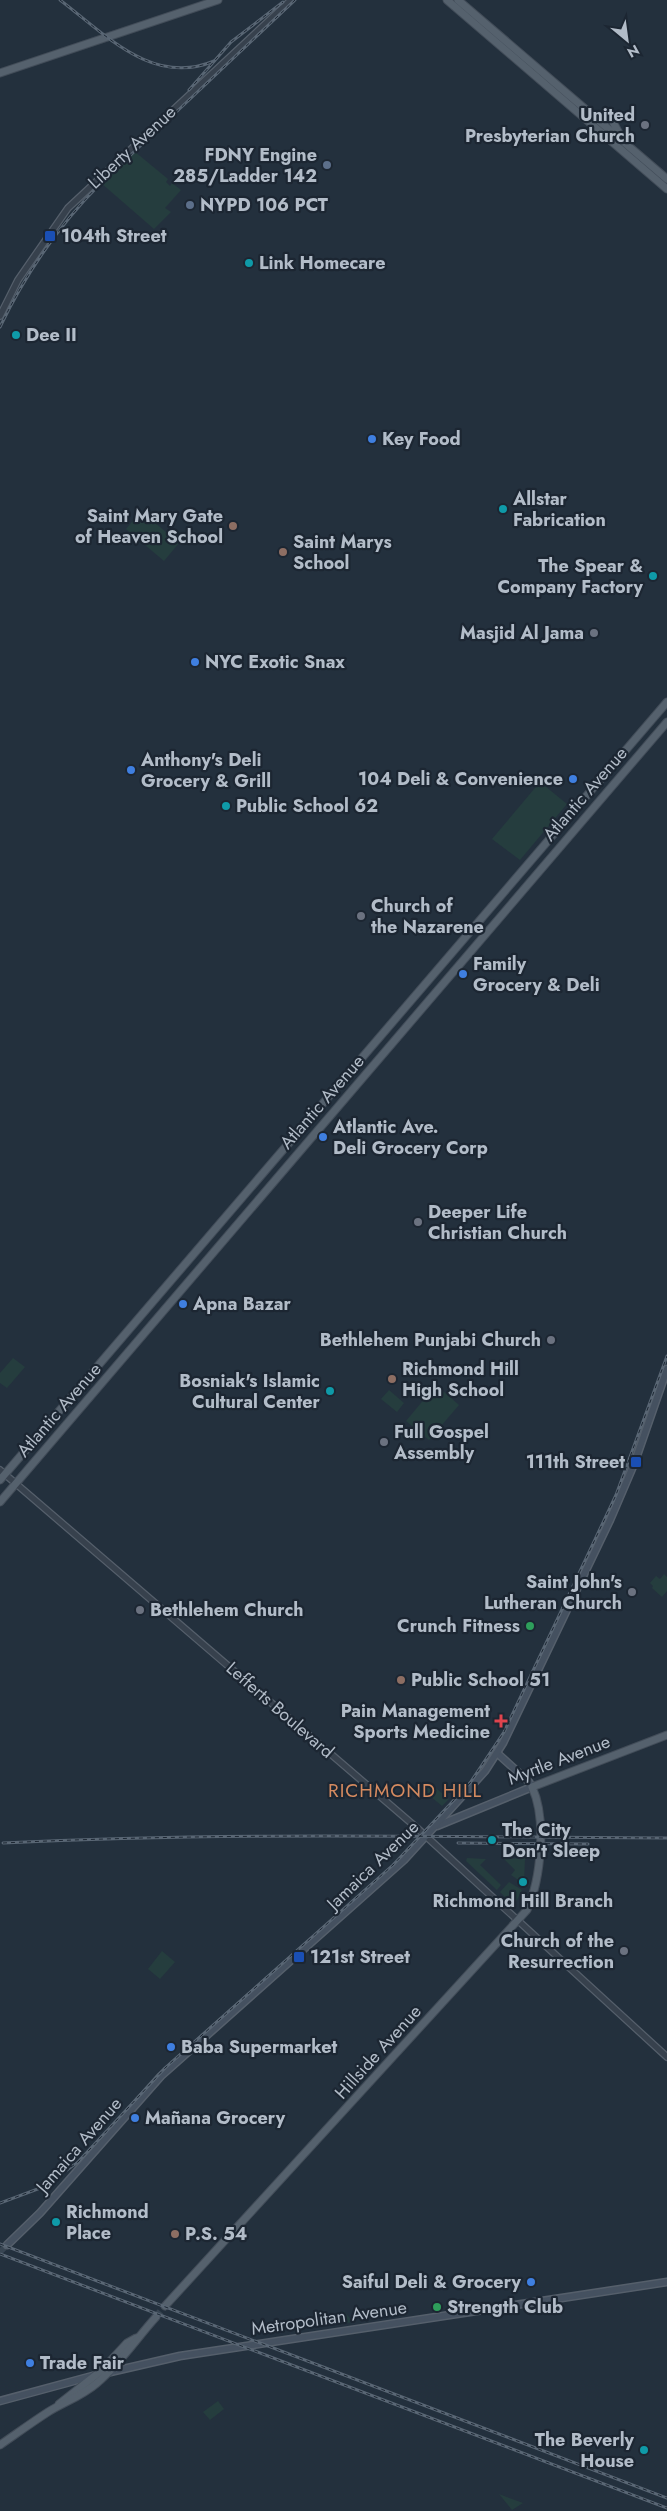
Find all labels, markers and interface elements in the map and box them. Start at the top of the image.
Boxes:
north arrow [602,15,652,65]
text: N [624,40,643,63]
street label: Liberty Avenue [82,99,182,195]
place label: United Presbyterian Church [465,102,635,149]
marker: United Presbyterian Church [639,119,651,131]
place label: FDNY Engine 285/Ladder 142 [173,142,317,189]
marker: FDNY Engine 285/Ladder 142 [321,159,333,171]
place label: NYPD 106 PCT [200,192,329,218]
marker: NYPD 106 PCT [184,199,196,211]
place label: 104th Street [61,223,167,249]
marker: 104th Street [43,229,57,243]
place label: Link Homecare [259,250,386,276]
marker: Link Homecare [243,257,255,269]
place label: Dee II [26,322,77,348]
marker: Dee II [10,329,22,341]
place label: Key Food [382,426,461,452]
marker: Key Food [366,433,378,445]
place label: Allstar Fabrication [512,486,606,533]
place label: Saint Mary Gate of Heaven School [75,503,223,550]
marker: Allstar Fabrication [497,503,509,515]
marker: Saint Mary Gate of Heaven School [227,520,239,532]
place label: Saint Marys School [293,529,392,576]
marker: Saint Marys School [277,546,289,558]
place label: The Spear & Company Factory [497,553,644,600]
marker: The Spear & Company Factory [647,570,659,582]
place label: Masjid Al Jama [460,620,584,646]
marker: Masjid Al Jama [588,627,600,639]
place label: NYC Exotic Snax [205,649,345,675]
marker: NYC Exotic Snax [189,656,201,668]
street label: Atlantic Avenue [537,741,633,847]
place label: Anthony's Deli Grocery & Grill [140,747,271,794]
marker: Anthony's Deli Grocery & Grill [125,764,137,776]
place label: 104 Deli & Convenience [358,766,563,792]
marker: 104 Deli & Convenience [567,773,579,785]
place label: Public School 62 [236,793,378,819]
marker: Public School 62 [220,800,232,812]
place label: Church of the Nazarene [371,893,484,940]
marker: Church of the Nazarene [355,910,367,922]
place label: Family Grocery & Deli [473,951,600,998]
marker: Family Grocery & Deli [457,968,469,980]
street label: Atlantic Avenue [274,1049,370,1155]
place label: Atlantic Ave. Deli Grocery Corp [332,1114,488,1161]
marker: Atlantic Ave. Deli Grocery Corp [317,1131,329,1143]
place label: Deeper Life Christian Church [428,1199,567,1246]
marker: Deeper Life Christian Church [412,1216,424,1228]
place label: Apna Bazar [192,1291,292,1317]
marker: Apna Bazar [177,1298,189,1310]
place label: Bethlehem Punjabi Church [320,1327,541,1353]
marker: Bethlehem Punjabi Church [545,1334,557,1346]
place label: Richmond Hill High School [402,1356,519,1403]
street label: Atlantic Avenue [11,1357,107,1463]
place label: Bosniak's Islamic Cultural Center [179,1368,321,1415]
marker: Richmond Hill High School [386,1373,398,1385]
marker: Bosniak's Islamic Cultural Center [324,1385,336,1397]
place label: Full Gospel Assembly [393,1419,489,1466]
marker: Full Gospel Assembly [378,1436,390,1448]
place label: 111th Street [526,1449,625,1475]
marker: 111th Street [629,1455,643,1469]
place label: Saint John's Lutheran Church [484,1569,622,1616]
marker: Saint John's Lutheran Church [626,1586,638,1598]
place label: Bethlehem Church [150,1597,304,1623]
marker: Bethlehem Church [134,1604,146,1616]
place label: Crunch Fitness [397,1613,520,1639]
marker: Crunch Fitness [524,1620,536,1632]
street label: Lefferts Boulevard [220,1656,340,1764]
place label: Public School 51 [411,1667,550,1693]
marker: Public School 51 [395,1674,407,1686]
place label: Pain Management Sports Medicine [341,1698,490,1745]
marker: Pain Management Sports Medicine [494,1714,508,1728]
street label: Myrtle Avenue [504,1729,614,1791]
district label: RICHMOND HILL [328,1777,482,1804]
street label: Jamaica Avenue [320,1814,425,1917]
place label: The City Don't Sleep [502,1817,600,1864]
marker: The City Don't Sleep [486,1834,498,1846]
marker: Richmond Hill Branch [517,1876,529,1888]
place label: Richmond Hill Branch [433,1888,613,1914]
place label: Church of the Resurrection [501,1928,614,1975]
place label: 121st Street [310,1944,410,1970]
marker: Church of the Resurrection [618,1945,630,1957]
marker: 121st Street [292,1950,306,1964]
street label: Hillside Avenue [329,1999,427,2105]
place label: Baba Supermarket [181,2034,338,2060]
marker: Baba Supermarket [165,2041,177,2053]
street label: Jamaica Avenue [29,2092,128,2200]
place label: Mañana Grocery [145,2105,286,2131]
marker: Mañana Grocery [129,2112,141,2124]
place label: Richmond Place [66,2199,149,2246]
marker: Richmond Place [50,2216,62,2228]
place label: P.S. 54 [185,2221,247,2247]
marker: P.S. 54 [169,2228,181,2240]
place label: Saiful Deli & Grocery [342,2269,522,2295]
marker: Saiful Deli & Grocery [525,2276,537,2288]
street label: Metropolitan Avenue [250,2294,408,2342]
place label: Strength Club [447,2294,563,2320]
marker: Strength Club [431,2301,443,2313]
place label: Trade Fair [40,2350,125,2376]
marker: Trade Fair [24,2357,36,2369]
place label: The Beverly House [535,2427,635,2474]
marker: The Beverly House [638,2444,650,2456]

